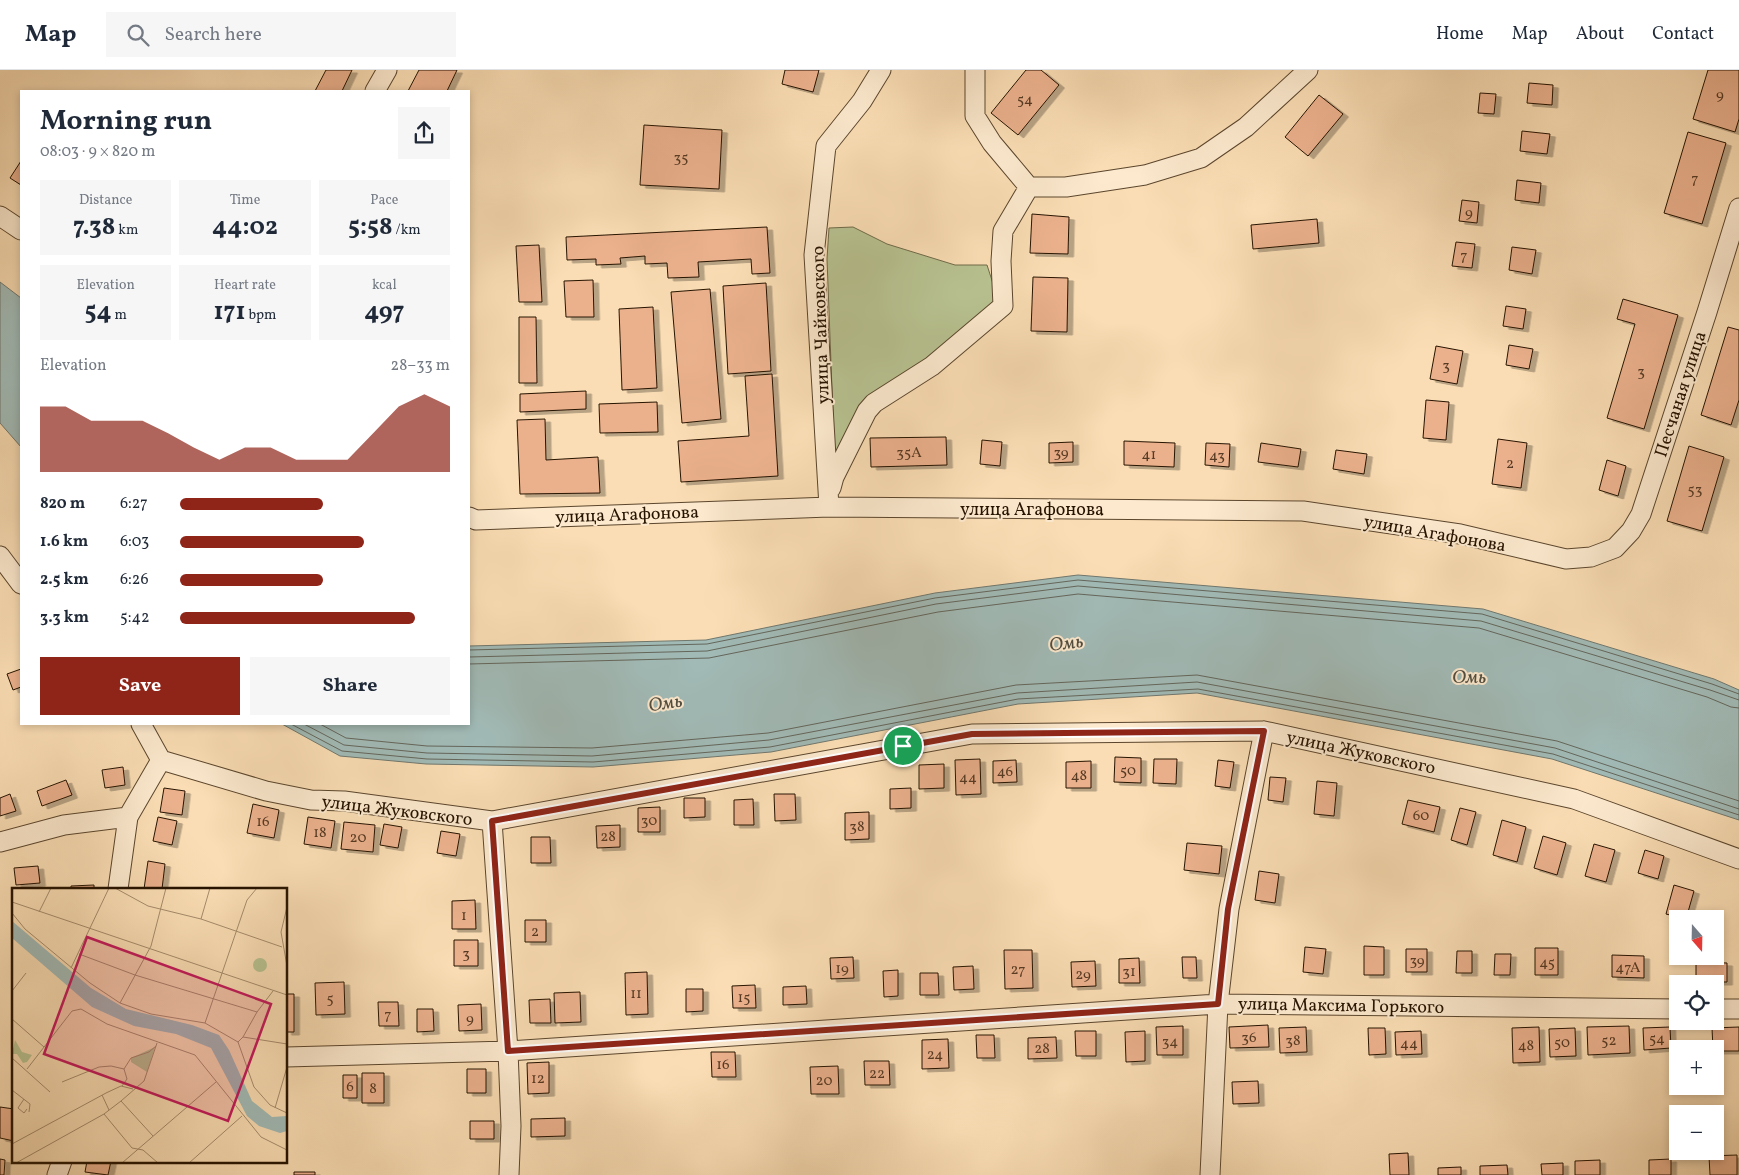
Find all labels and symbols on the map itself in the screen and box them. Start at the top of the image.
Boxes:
house number: 9 [1716,85,1724,106]
house number: 54 [1017,90,1033,111]
house number: 35 [674,148,688,169]
house number: 7 [1691,169,1699,190]
house number: 9 [1465,203,1473,224]
street label: улица Чайковского [806,245,837,405]
house number: 7 [1460,246,1468,267]
street label: Песчаная улица [1649,328,1714,461]
house number: 3 [1442,356,1450,377]
house number: 3 [1637,362,1645,383]
house number: 35А [896,443,922,464]
house number: 39 [1053,443,1069,464]
house number: 41 [1142,445,1156,466]
house number: 43 [1209,446,1225,467]
house number: 2 [1506,454,1514,475]
house number: 53 [1688,480,1702,501]
street label: улица Агафонова [960,498,1104,523]
street label: улица Агафонова [555,500,699,531]
street label: улица Агафонова [1362,510,1508,559]
water label: Омь [1048,629,1085,659]
water label: Омь [1452,665,1486,691]
water label: Омь [646,688,684,719]
pin [882,725,924,767]
street label: улица Жуковского [1284,725,1438,781]
house number: 50 [1120,761,1136,782]
house number: 46 [997,762,1013,783]
house number: 48 [1071,766,1087,787]
house number: 44 [959,768,977,789]
street label: улица Жуковского [320,790,474,833]
house number: 60 [1413,806,1429,827]
house number: 30 [641,811,657,832]
house number: 16 [256,812,270,833]
house number: 38 [849,817,865,838]
house number: 18 [313,823,327,844]
house number: 28 [600,827,616,848]
house number: 20 [350,828,366,849]
inset map [12,888,288,1162]
house number: 1 [461,906,467,927]
north arrow [1669,910,1724,965]
house number: 2 [531,922,539,943]
house number: 3 [462,944,470,965]
house number: 39 [1409,951,1425,972]
house number: 45 [1539,953,1555,974]
house number: 47А [1615,958,1641,979]
house number: 19 [835,959,849,980]
house number: 27 [1011,960,1025,981]
house number: 31 [1122,962,1136,983]
house number: 29 [1075,965,1091,986]
house number: 11 [630,984,642,1005]
house number: 15 [737,988,751,1009]
house number: 5 [326,989,334,1010]
street label: улица Максима Горького [1238,992,1444,1021]
house number: 7 [384,1005,392,1026]
house number: 9 [466,1009,474,1030]
house number: 36 [1241,1028,1257,1049]
house number: 54 [1649,1029,1665,1050]
house number: 38 [1285,1031,1301,1052]
house number: 52 [1601,1031,1617,1052]
house number: 34 [1162,1032,1178,1053]
house number: 50 [1554,1033,1570,1054]
house number: 44 [1400,1034,1418,1055]
house number: 48 [1518,1036,1534,1057]
house number: 28 [1034,1039,1050,1060]
house number: 24 [927,1045,943,1066]
house number: 16 [716,1055,730,1076]
house number: 22 [869,1064,885,1085]
house number: 12 [531,1069,545,1090]
house number: 20 [816,1071,832,1092]
house number: 6 [346,1077,354,1098]
house number: 8 [369,1079,377,1100]

